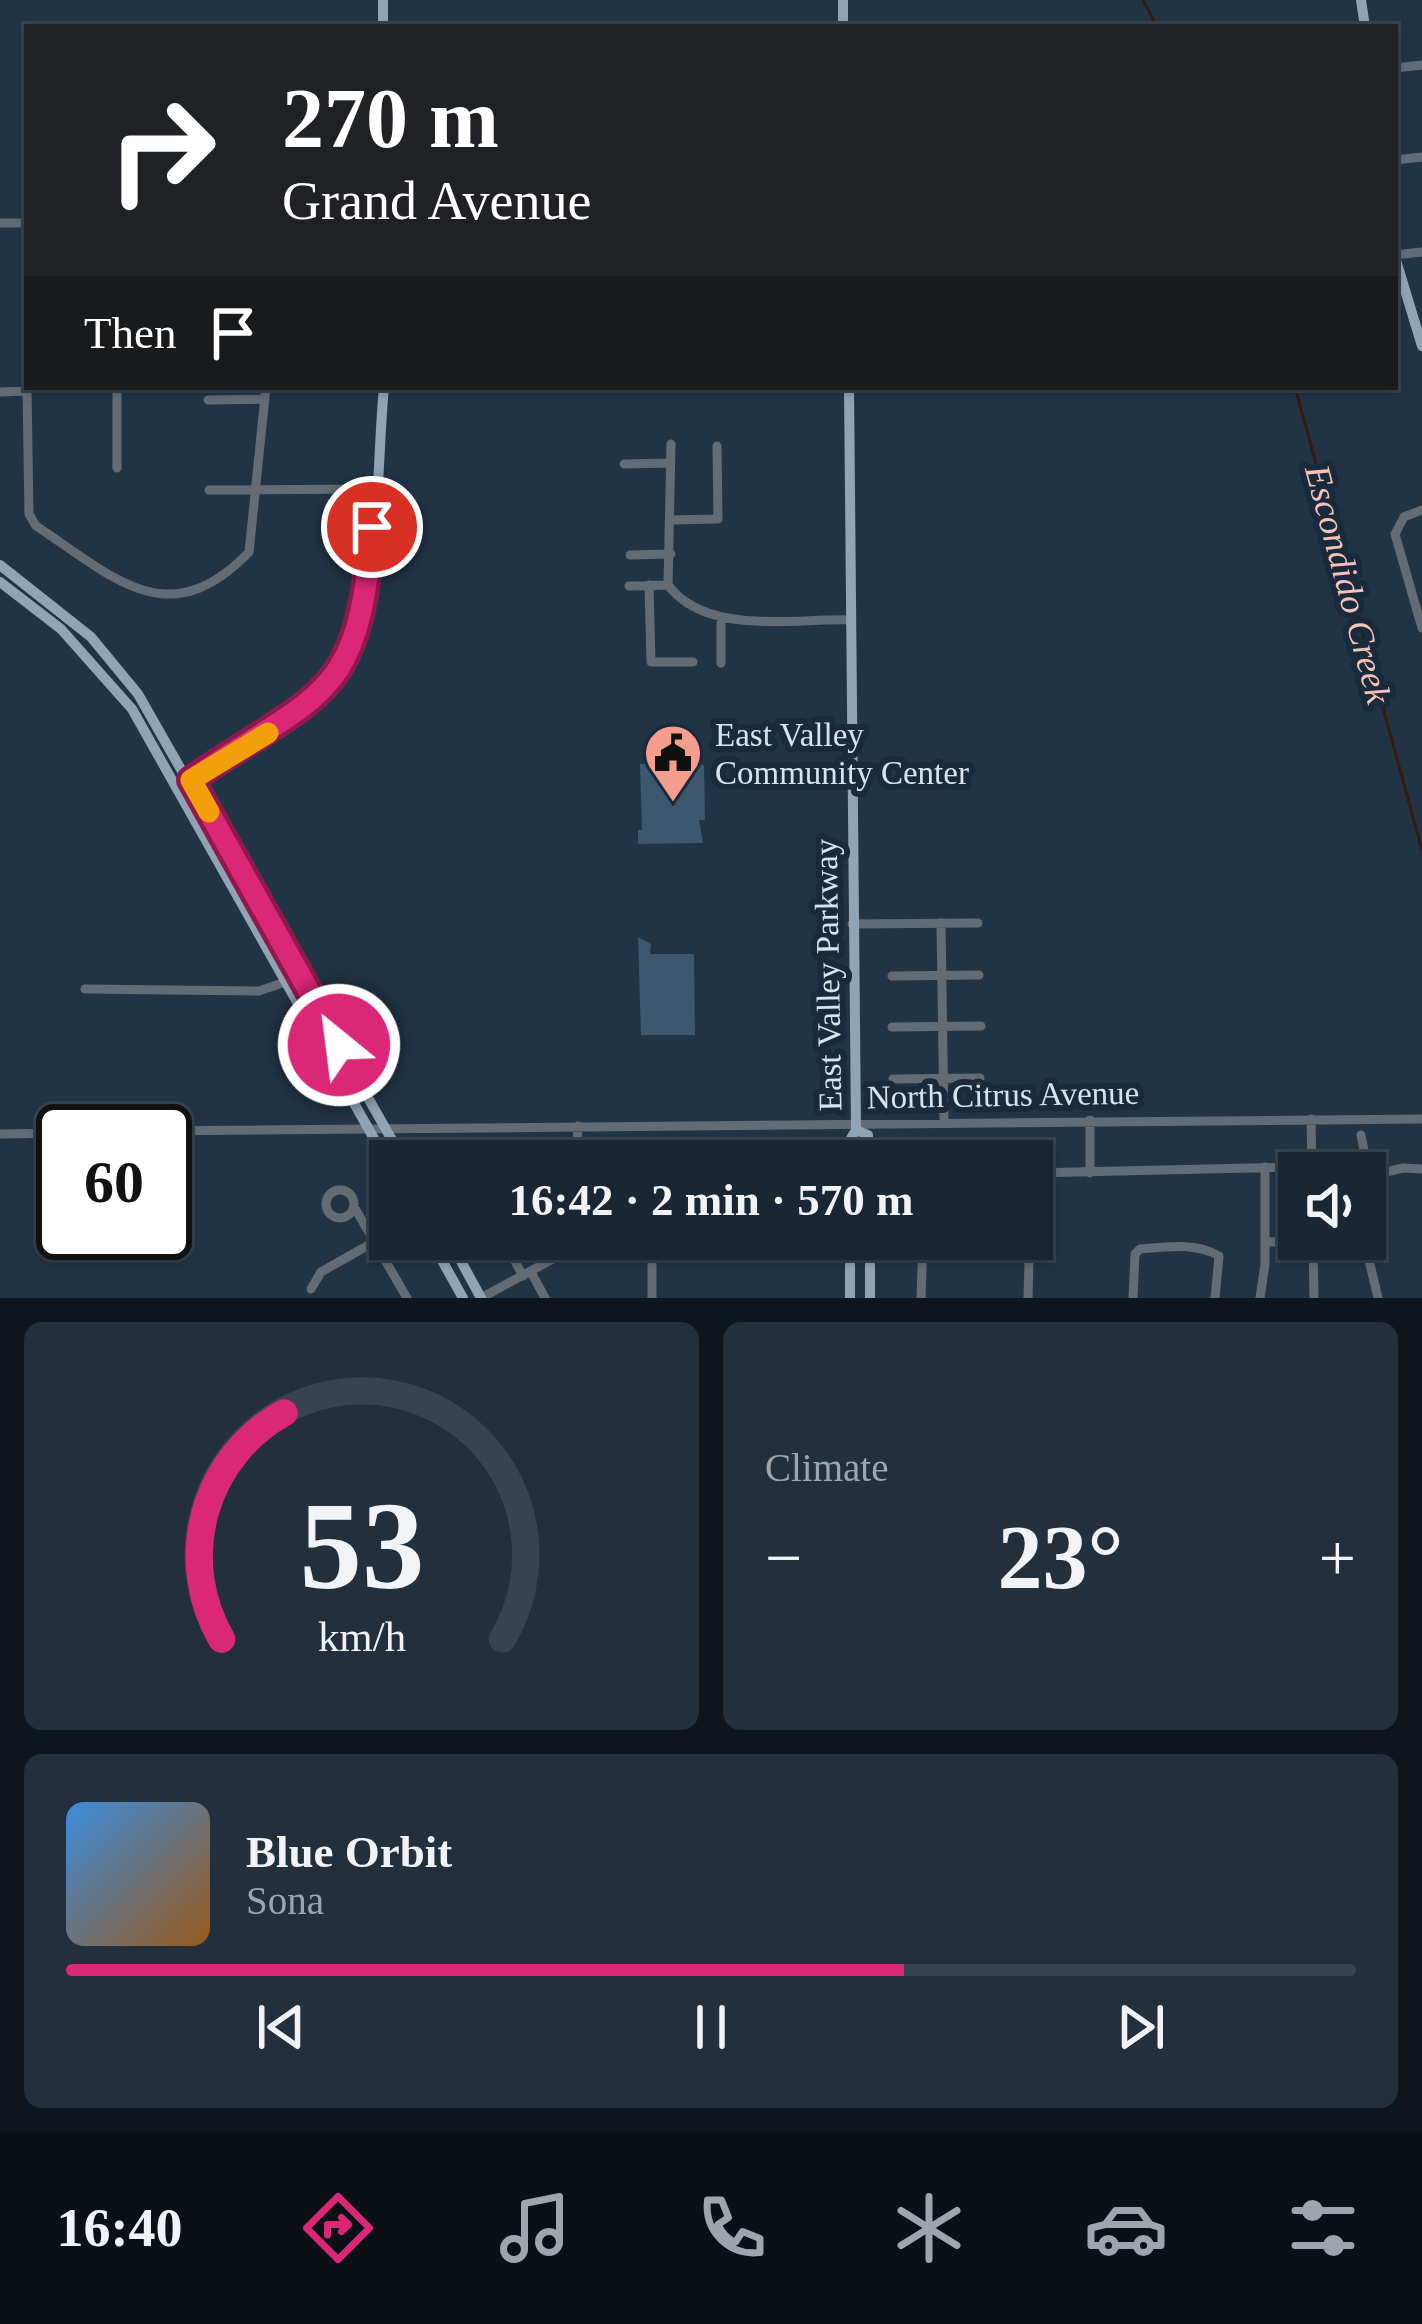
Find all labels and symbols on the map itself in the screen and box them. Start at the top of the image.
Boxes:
water label: Escondido Creek [1297,459,1399,709]
pin [321,476,423,578]
place label: East Valley Community Center [715,717,969,791]
public building icon: East Valley Community Center [642,722,704,804]
street label: East Valley Parkway [808,838,848,1112]
position arrow [276,982,402,1108]
street label: North Citrus Avenue [866,1075,1140,1115]
speed limit sign: 60 [36,1104,192,1260]

